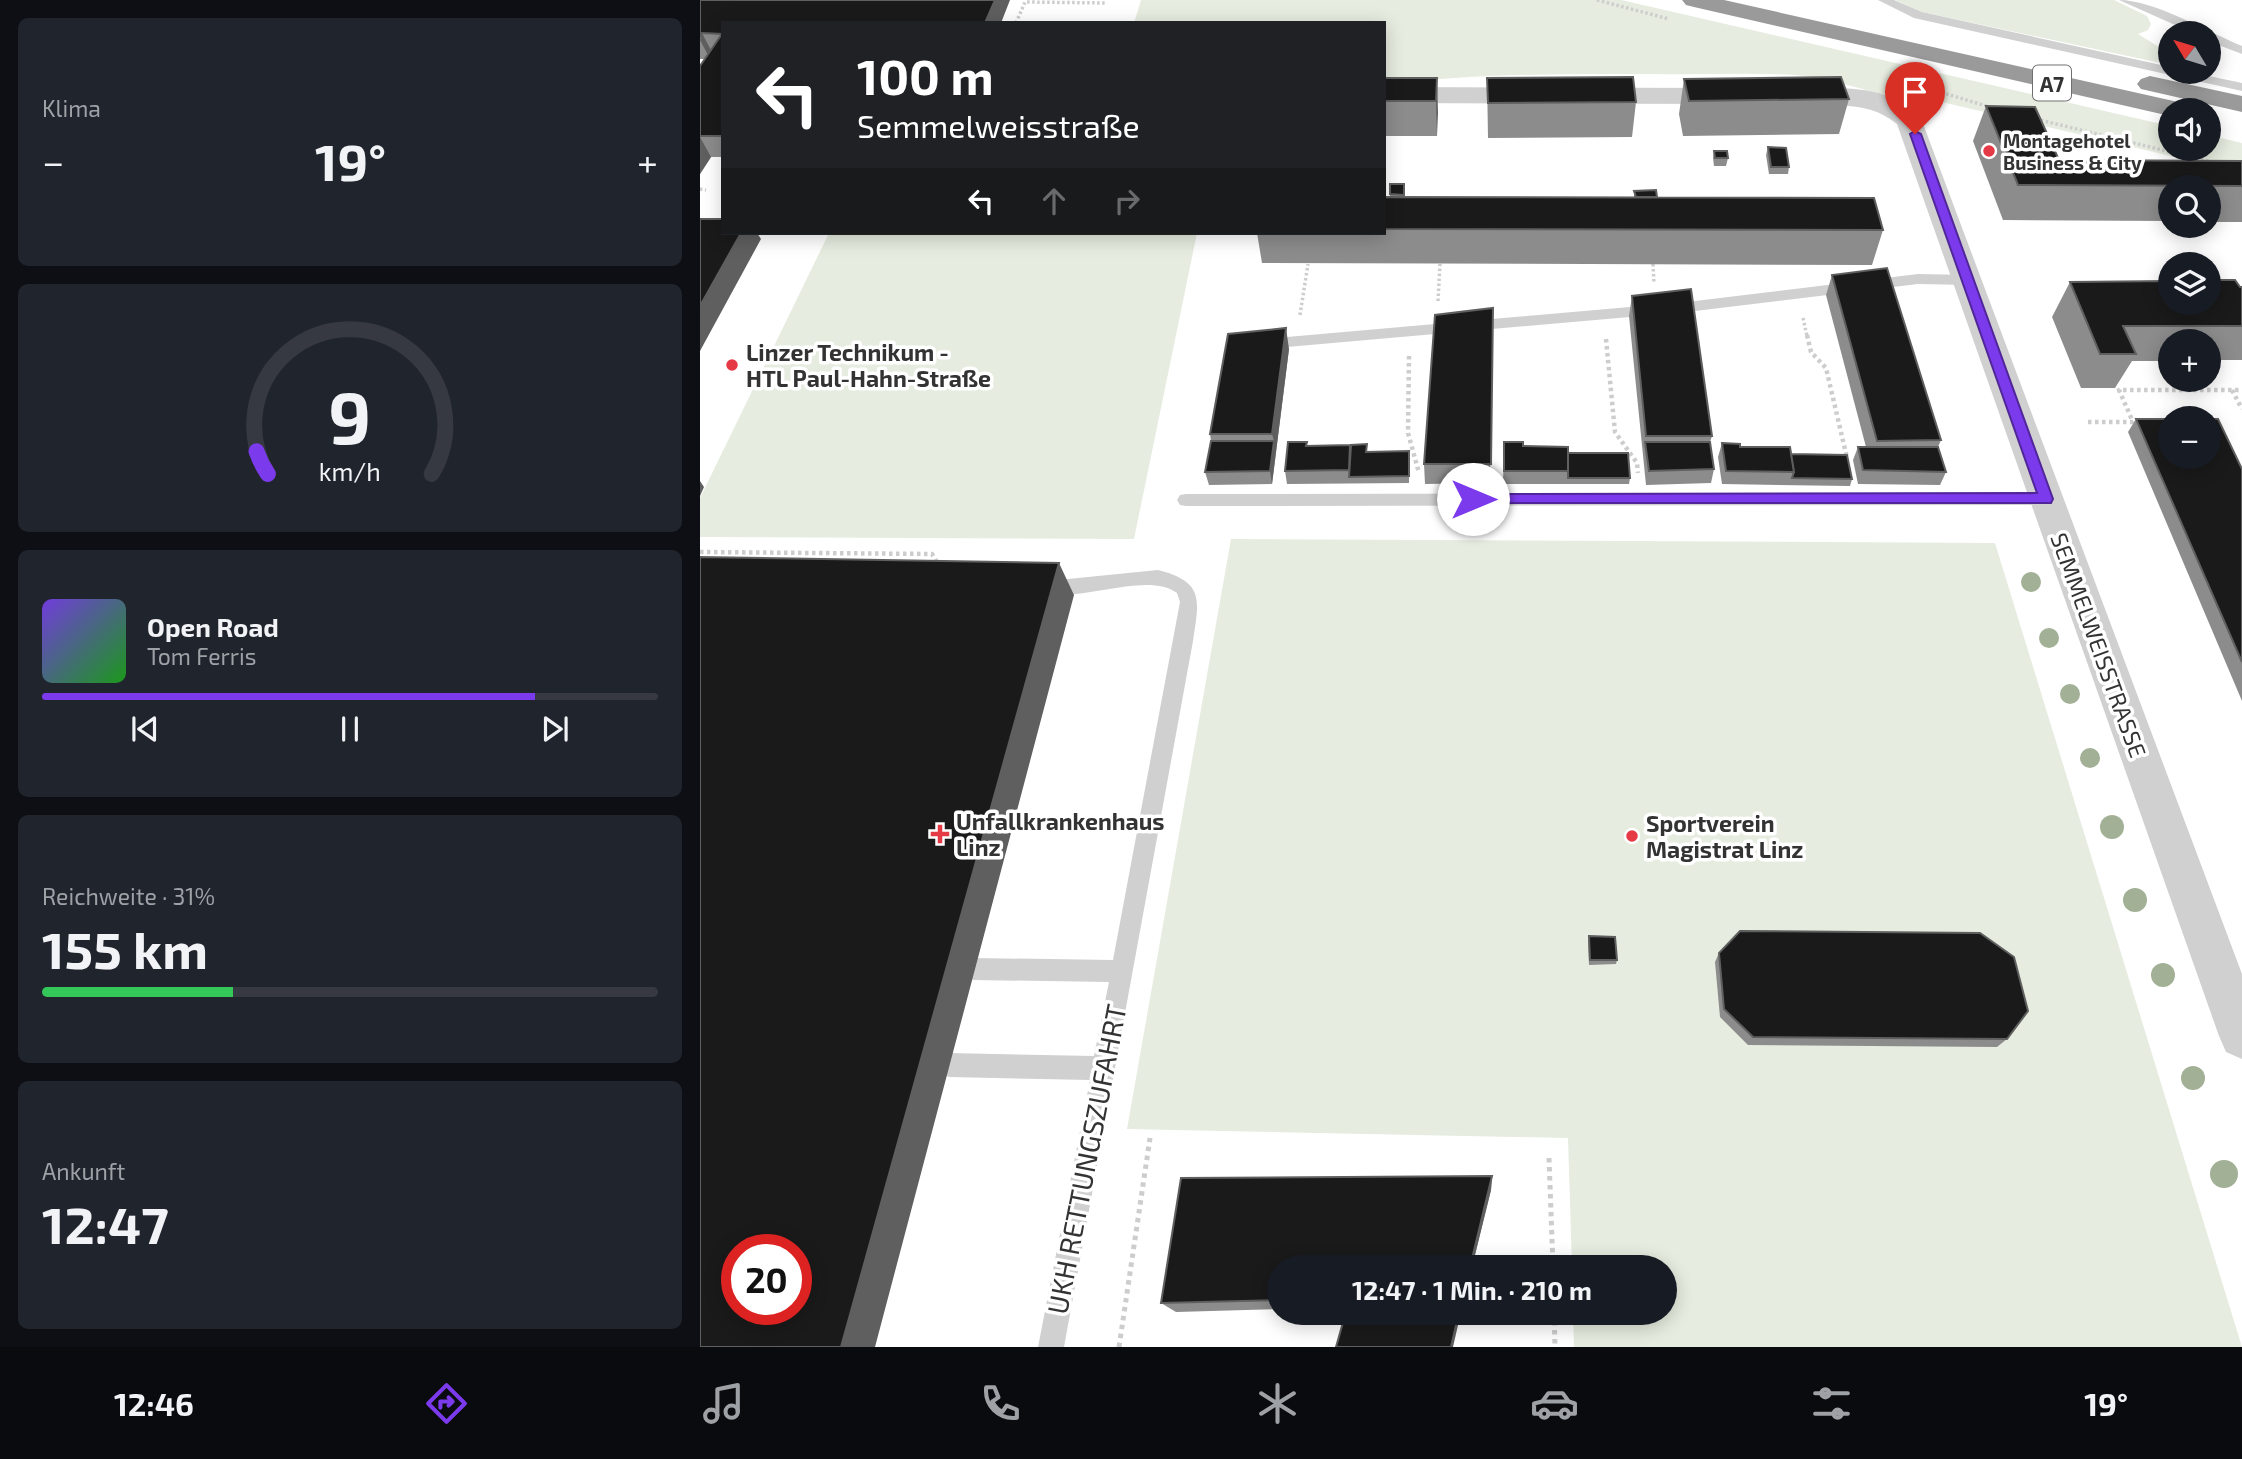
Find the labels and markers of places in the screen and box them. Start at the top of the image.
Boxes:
pin [1885,62,1945,134]
place label: Montagehotel Business & City [2003,129,2142,175]
marker: Montagehotel Business & City [1981,143,1997,159]
place label: Linzer Technikum - HTL Paul-Hahn-Straße [746,338,991,392]
marker: Linzer Technikum - HTL Paul-Hahn-Straße [724,357,740,373]
place label: Unfallkrankenhaus Linz [956,807,1165,861]
place label: Sportverein Magistrat Linz [1646,809,1803,863]
marker: Unfallkrankenhaus Linz [930,824,950,844]
marker: Sportverein Magistrat Linz [1624,828,1640,844]

